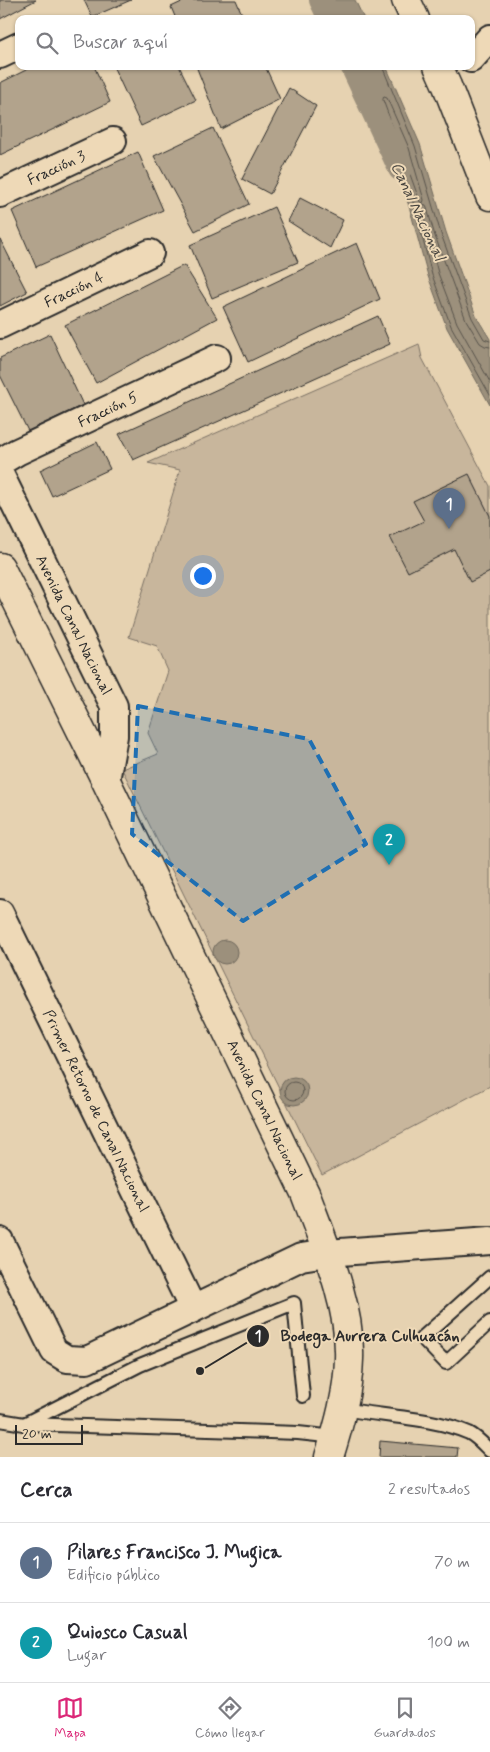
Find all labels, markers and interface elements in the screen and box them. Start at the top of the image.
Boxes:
search box [15,15,475,70]
icon: search [33,29,61,57]
text: Buscar aquí [73,30,168,55]
street label: Fracción 3 [24,146,89,191]
water label: Canal Nacional [386,159,450,265]
street label: Fracción 4 [41,267,108,313]
street label: Fracción 5 [75,388,141,433]
pin: 1 [433,488,465,529]
street label: Avenida Canal Nacional [30,552,116,699]
your location [190,563,216,589]
pin: 2 [373,824,405,865]
street label: Primer Retorno de Canal Nacional [38,1007,153,1216]
street label: Avenida Canal Nacional [222,1037,306,1184]
callout: Bodega Aurrera Culhuacán [246,1320,469,1351]
text: Bodega Aurrera Culhuacán [281,1326,459,1349]
text: 1 [255,1327,261,1347]
scale bar [15,1422,82,1445]
text: 20 m [22,1425,52,1443]
text: Cerca [20,1476,73,1504]
text: 2 resultados [388,1479,470,1500]
text: Pilares Francisco J. Mugica [67,1540,281,1565]
text: 1 [32,1552,40,1573]
text: 70 m [434,1552,470,1573]
text: Edificio público [67,1565,160,1586]
text: Quiosco Casual [67,1620,187,1645]
text: 2 [32,1632,40,1653]
text: 100 m [427,1632,470,1653]
text: Lugar [67,1645,106,1666]
tab: Mapa [54,1694,86,1742]
tab: Cómo llegar [195,1694,265,1742]
tab: Guardados [373,1694,436,1742]

